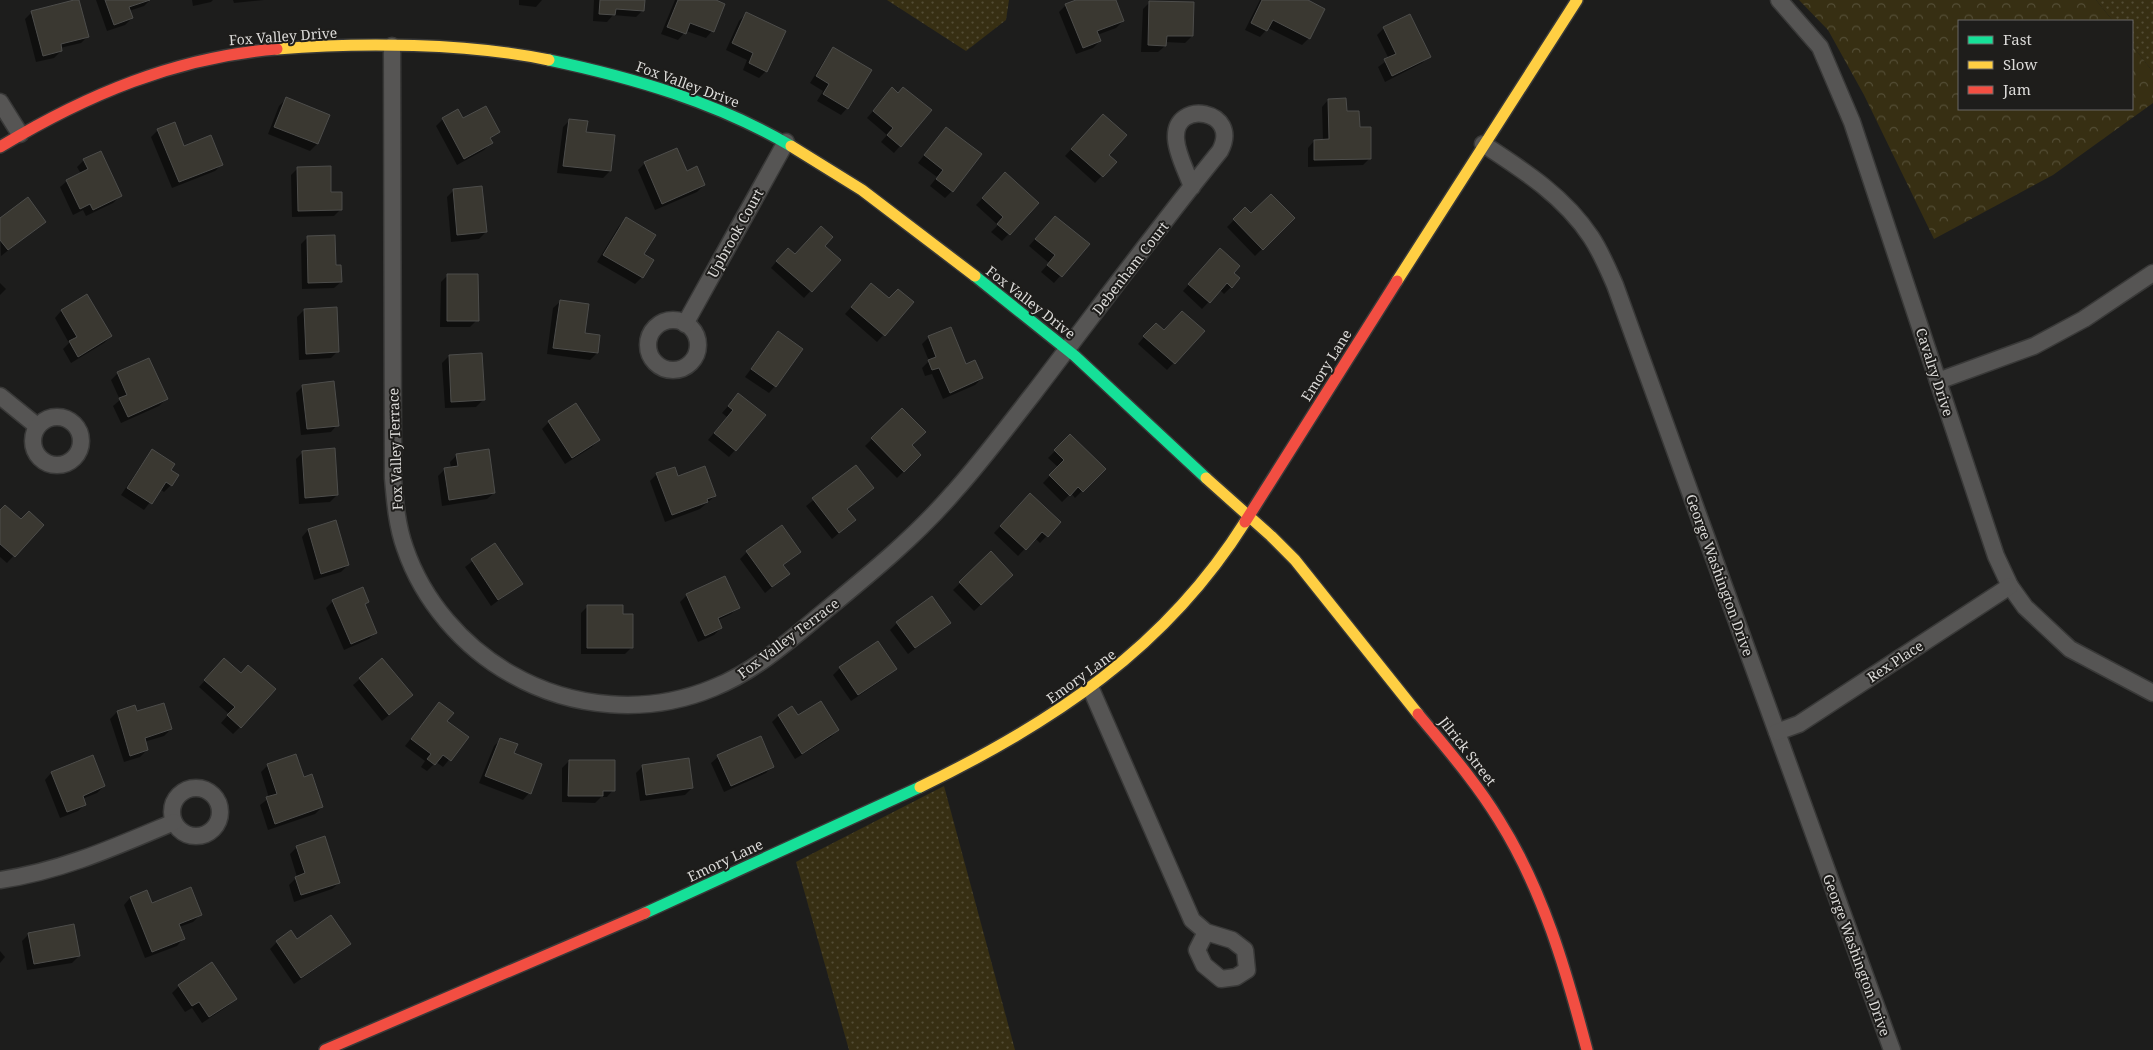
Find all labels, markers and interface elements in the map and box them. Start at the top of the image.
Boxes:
legend [1958,20,2133,110]
street label: Fox Valley Drive [228,23,338,49]
text: Fast [2003,29,2032,49]
text: Slow [2003,54,2037,74]
street label: Fox Valley Drive [634,57,742,111]
text: Jam [2002,79,2031,99]
street label: Upbrook Court [703,185,767,281]
street label: Debenham Court [1088,217,1172,319]
street label: Fox Valley Drive [982,261,1080,343]
street label: Emory Lane [1296,325,1356,405]
street label: Cavalry Drive [1912,325,1958,419]
street label: Fox Valley Terrace [383,388,407,510]
street label: George Washington Drive [1682,491,1758,659]
street label: Fox Valley Terrace [733,594,843,682]
street label: Rex Place [1863,636,1927,686]
street label: Emory Lane [1043,644,1119,708]
street label: Jilrick Street [1434,712,1501,789]
street label: Emory Lane [684,834,766,886]
street label: George Washington Drive [1819,871,1895,1039]

